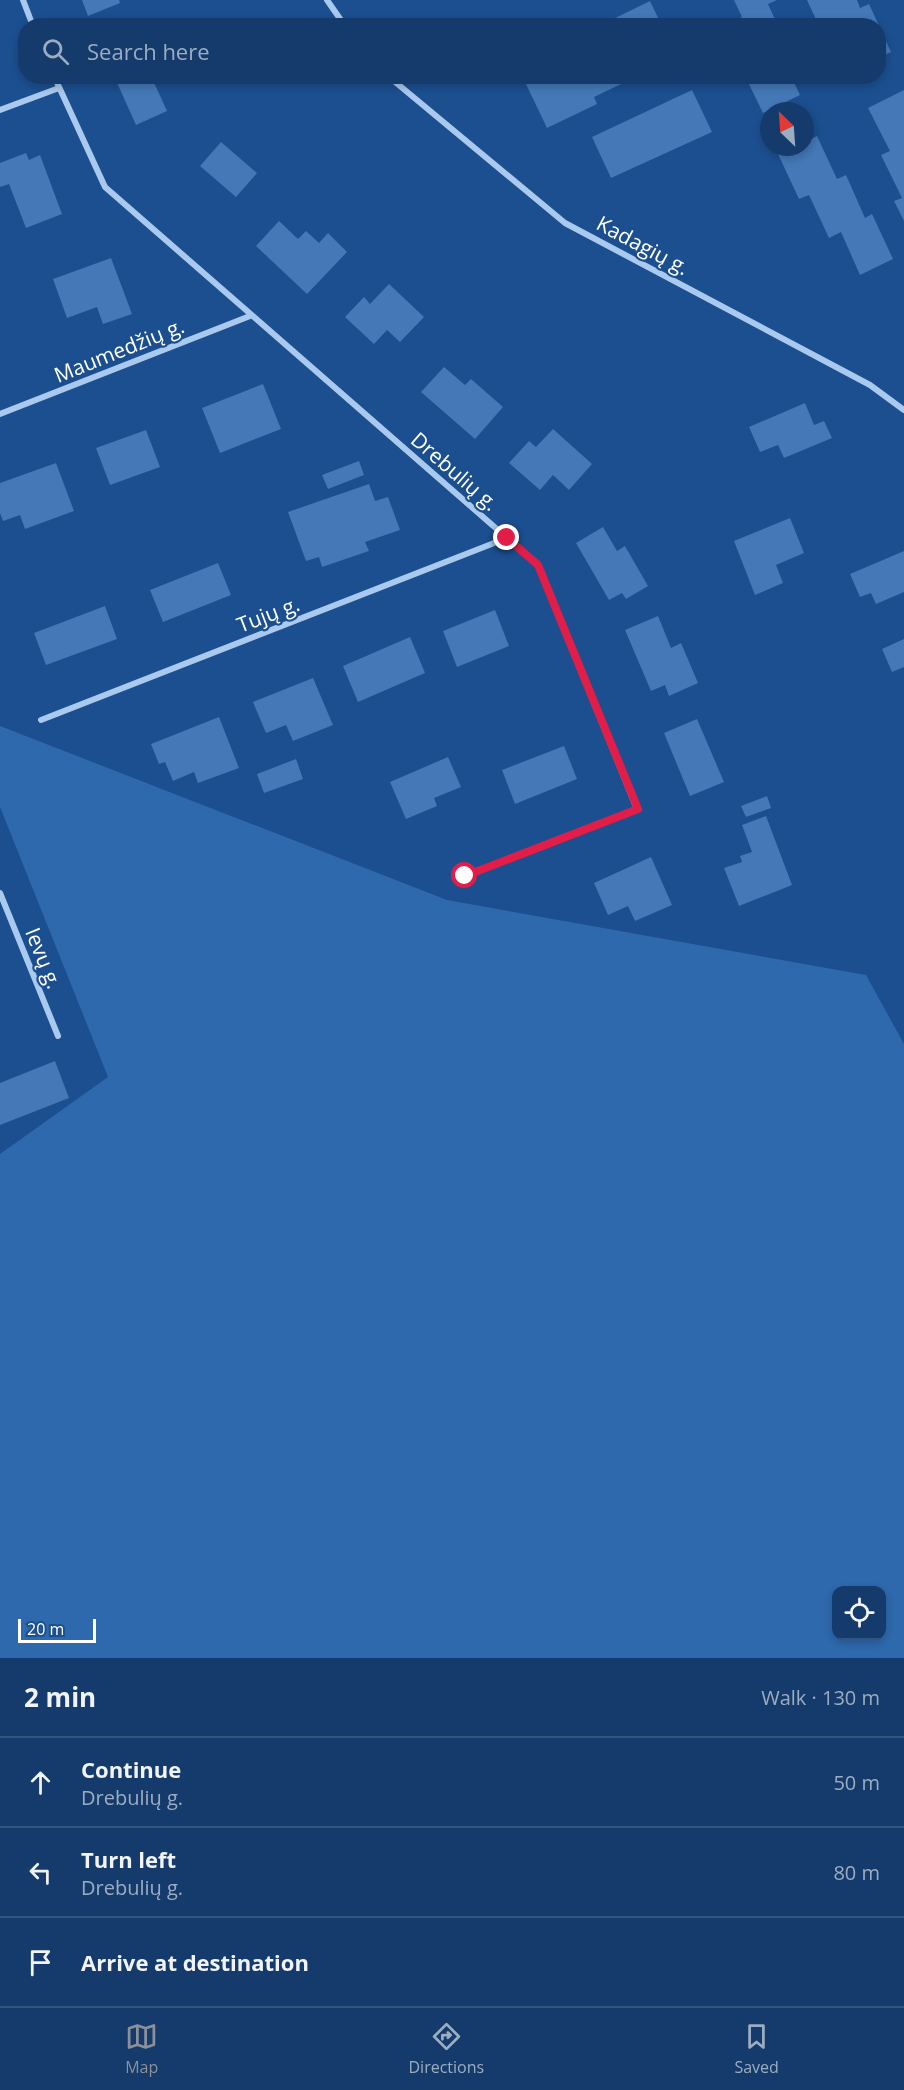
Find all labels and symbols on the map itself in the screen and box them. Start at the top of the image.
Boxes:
north arrow [760,102,814,156]
street label: Kadagių g. [592,209,694,281]
street label: Maumedžių g. [50,311,188,389]
street label: Drebulių g. [405,425,505,517]
route end [493,524,519,550]
street label: Tujų g. [233,589,303,639]
route start [451,862,477,888]
street label: Ievų g. [19,923,69,993]
scale bar [18,1616,96,1644]

